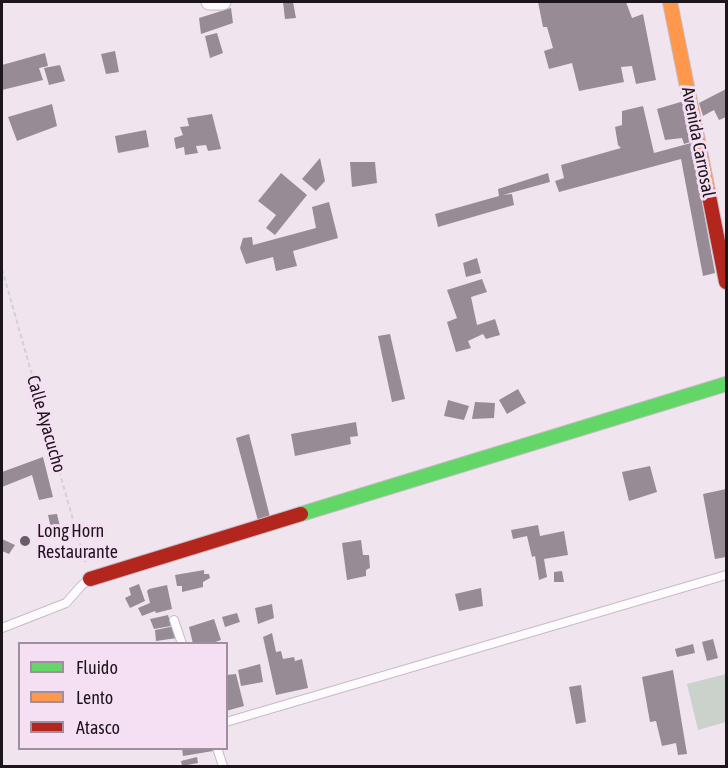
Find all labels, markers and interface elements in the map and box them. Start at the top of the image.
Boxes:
street label: Avenida Carrosal [677,85,719,199]
street label: Calle Ayacucho [22,373,70,475]
place label: Long Horn Restaurante [37,520,118,562]
marker: Long Horn Restaurante [18,534,32,548]
legend [18,642,228,750]
text: Fluido [76,657,118,678]
text: Lento [76,687,113,708]
text: Atasco [76,717,120,738]

